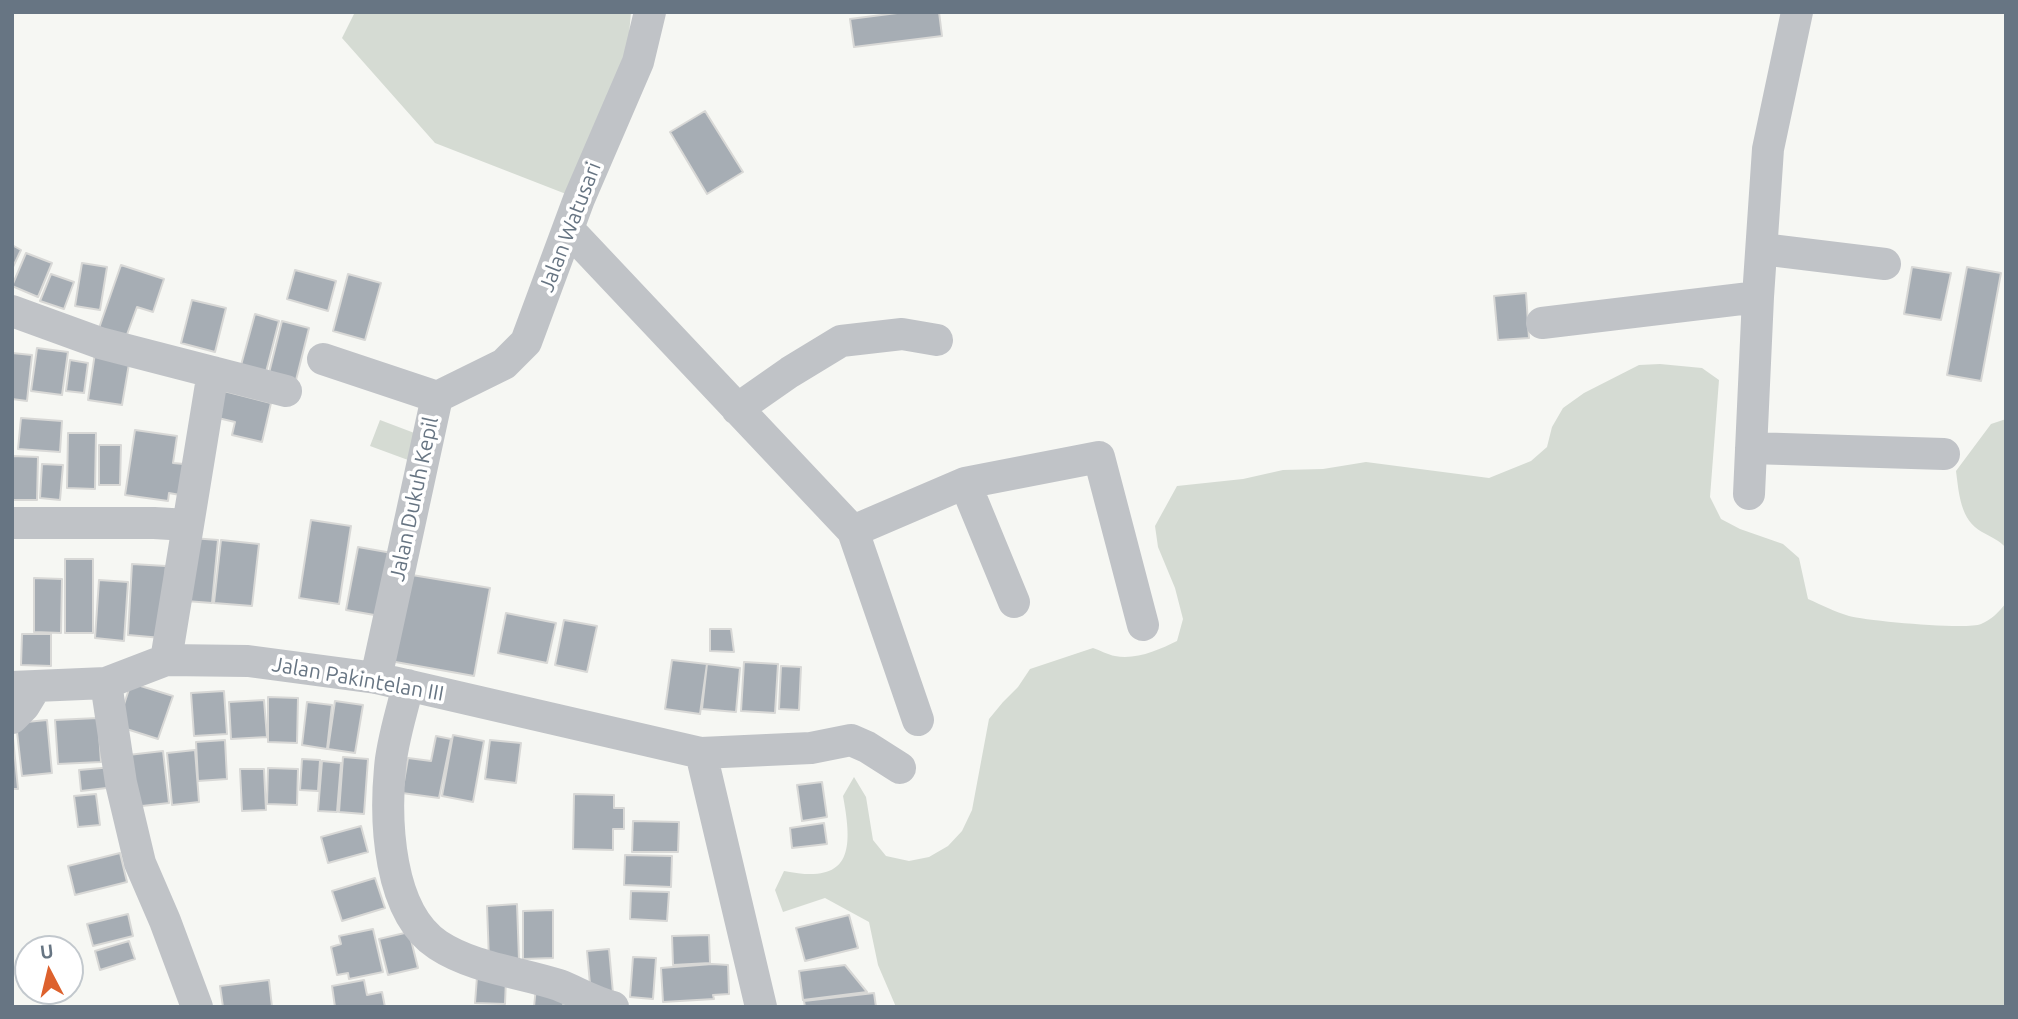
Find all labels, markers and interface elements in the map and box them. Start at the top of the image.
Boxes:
street label: Jalan Watusari [534,158,606,296]
street label: Jalan Dukuh Kepil [384,414,444,584]
street label: Jalan Pakintelan III [270,651,446,707]
north arrow [14,935,84,1005]
text: U [39,939,55,963]

